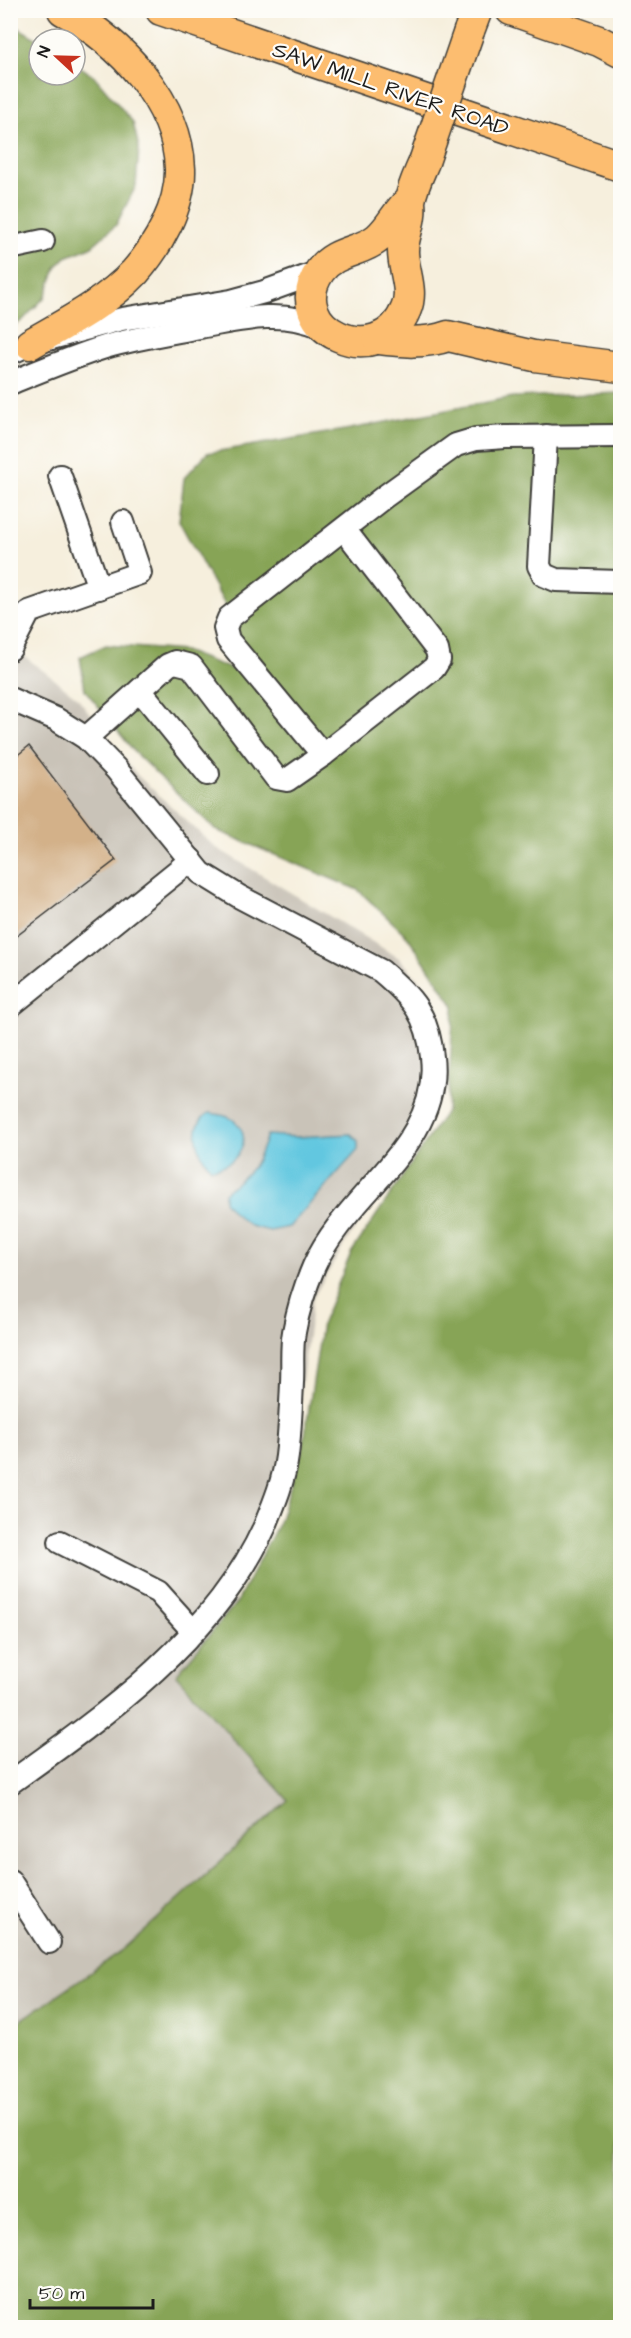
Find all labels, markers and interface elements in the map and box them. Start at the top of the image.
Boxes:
north arrow [27,27,87,87]
street label: SAW MILL RIVER ROAD [268,34,513,144]
text: N [32,43,56,61]
scale bar [30,2272,153,2310]
text: 50 m [39,2281,84,2306]

